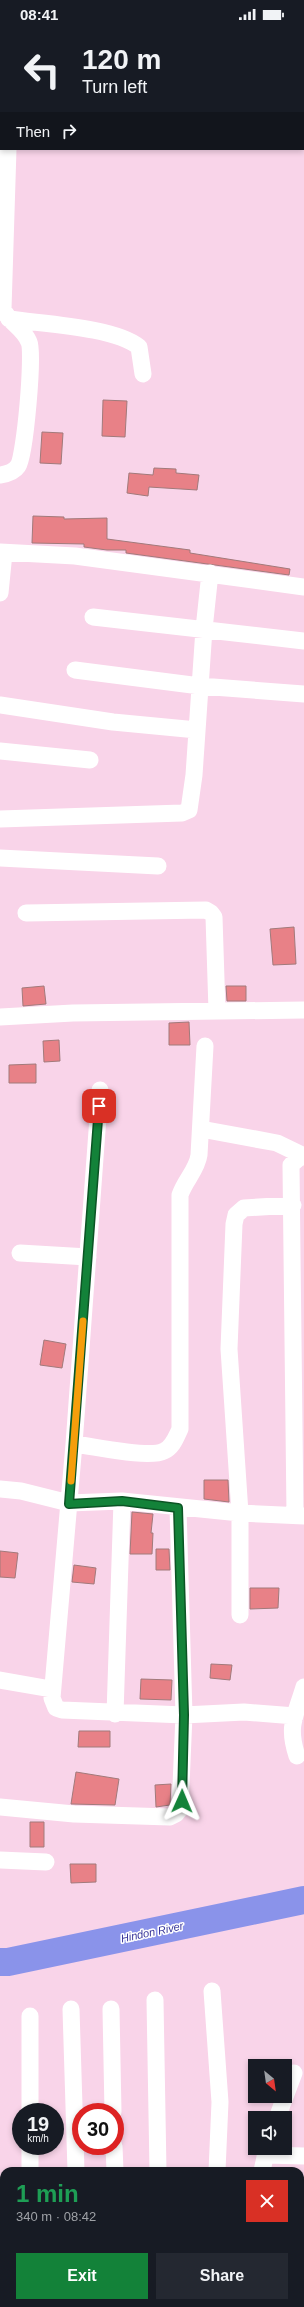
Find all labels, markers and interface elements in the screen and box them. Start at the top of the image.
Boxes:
text: 08:41 [20,6,58,23]
icon: left [16,44,68,96]
text: 120 m [82,44,161,75]
text: Turn left [82,77,147,97]
icon: right [58,120,80,142]
text: Then [16,123,50,140]
pin [82,1089,116,1123]
icon: arrive [88,1095,110,1117]
position arrow [161,1780,203,1822]
water label: Hindon River [120,1919,186,1944]
north arrow [248,2059,292,2103]
map controls [248,2059,292,2155]
speed limit sign: 30 [72,2103,124,2155]
button: sound [248,2111,292,2155]
text: 19 [27,2113,49,2135]
text: km/h [27,2133,49,2144]
text: 1 min [16,2180,79,2207]
button: close [246,2180,288,2222]
text: 340 m · 08:42 [16,2209,96,2224]
button: Exit [16,2253,148,2299]
button: Share [156,2253,288,2299]

